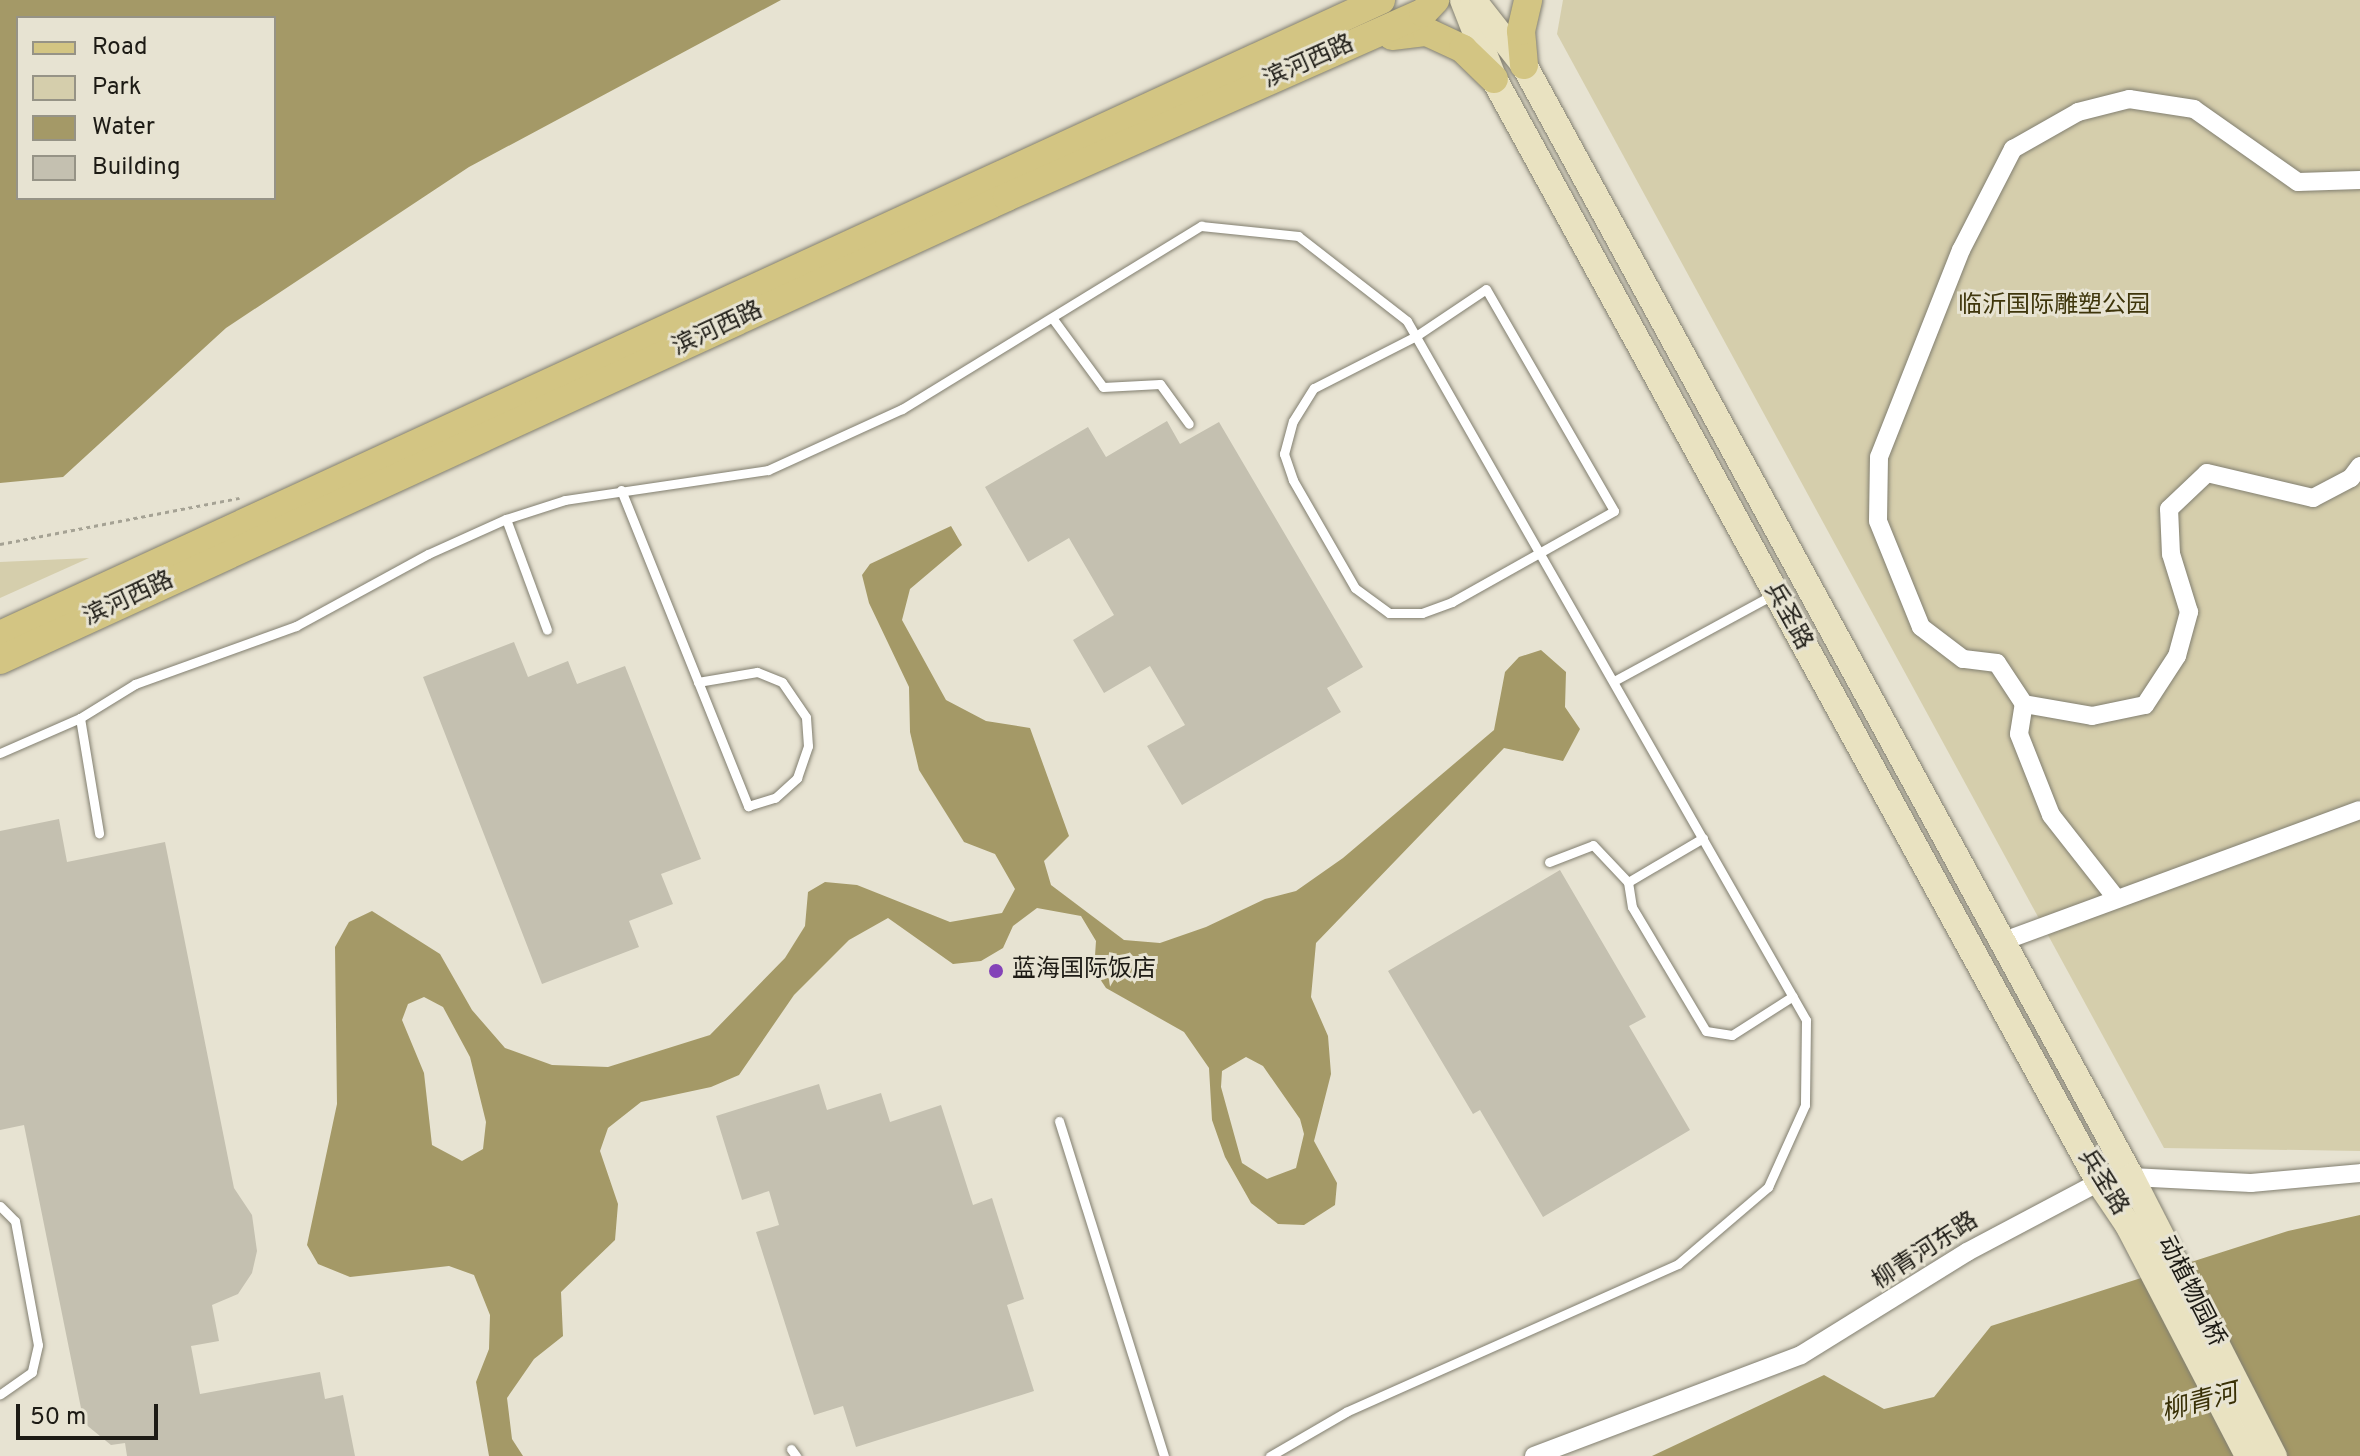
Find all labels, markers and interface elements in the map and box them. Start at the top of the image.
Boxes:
legend [16,16,276,200]
street label: 滨河西路 [1259,30,1359,96]
text: Road [92,33,148,63]
text: Park [92,73,142,103]
text: Water [92,113,155,143]
text: Building [92,153,181,183]
park label: 临沂国际雕塑公园 [1958,293,2150,321]
street label: 滨河西路 [668,297,768,363]
street label: 滨河西路 [79,567,179,633]
street label: 兵圣路 [1757,579,1817,655]
place label: 蓝海国际饭店 [1012,957,1156,985]
marker: 蓝海国际饭店 [987,962,1005,980]
street label: 兵圣路 [2071,1145,2133,1221]
street label: 柳青河东路 [1868,1207,1984,1297]
street label: 动植物园桥 [2150,1232,2230,1352]
water label: 柳青河 [2158,1379,2242,1429]
scale bar [20,1388,162,1438]
text: 50 m [30,1403,86,1433]

